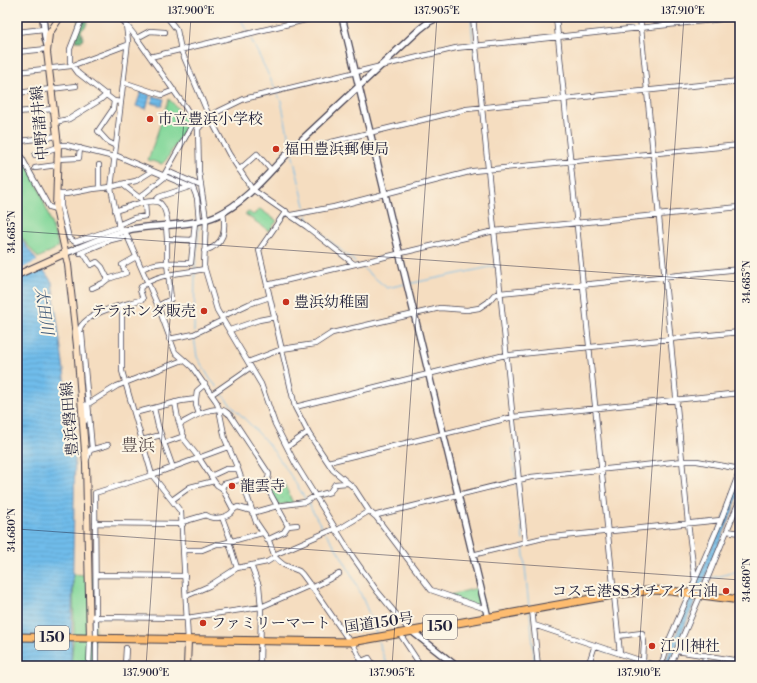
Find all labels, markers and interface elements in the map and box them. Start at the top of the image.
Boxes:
text: 137.900°E [168,5,214,17]
text: 137.905°E [414,5,460,17]
text: 137.910°E [661,5,705,17]
street label: 中野諸井線 [27,85,53,161]
place label: 市立豊浜小学校 [158,110,263,129]
marker: 市立豊浜小学校 [145,114,155,124]
place label: 福田豊浜郵便局 [284,140,389,159]
marker: 福田豊浜郵便局 [271,144,281,154]
text: 34.685°N [6,210,18,253]
text: 34.685°N [741,260,753,303]
water label: 太田川 [31,286,58,338]
place label: 豊浜幼稚園 [294,293,369,312]
marker: 豊浜幼稚園 [281,297,291,307]
place label: テラホンダ販売 [92,302,196,321]
marker: テラホンダ販売 [199,306,209,316]
street label: 豊浜磐田線 [57,381,83,457]
district label: 豊浜 [121,435,155,457]
place label: 龍雲寺 [240,477,285,496]
marker: 龍雲寺 [227,481,237,491]
text: 34.680°N [6,508,18,552]
text: 34.680°N [741,558,753,602]
place label: コスモ港SSオチアイ石油 [552,582,718,601]
marker: コスモ港SSオチアイ石油 [721,586,731,596]
street label: 国道150号 [343,609,415,637]
place label: ファミリーマート [211,614,331,633]
road number: 150 [423,615,457,639]
marker: ファミリーマート [198,618,208,628]
road number: 150 [35,626,69,650]
place label: 江川神社 [660,637,720,656]
marker: 江川神社 [647,641,657,651]
text: 137.900°E [123,667,169,679]
text: 137.905°E [369,667,415,679]
text: 137.910°E [617,667,661,679]

